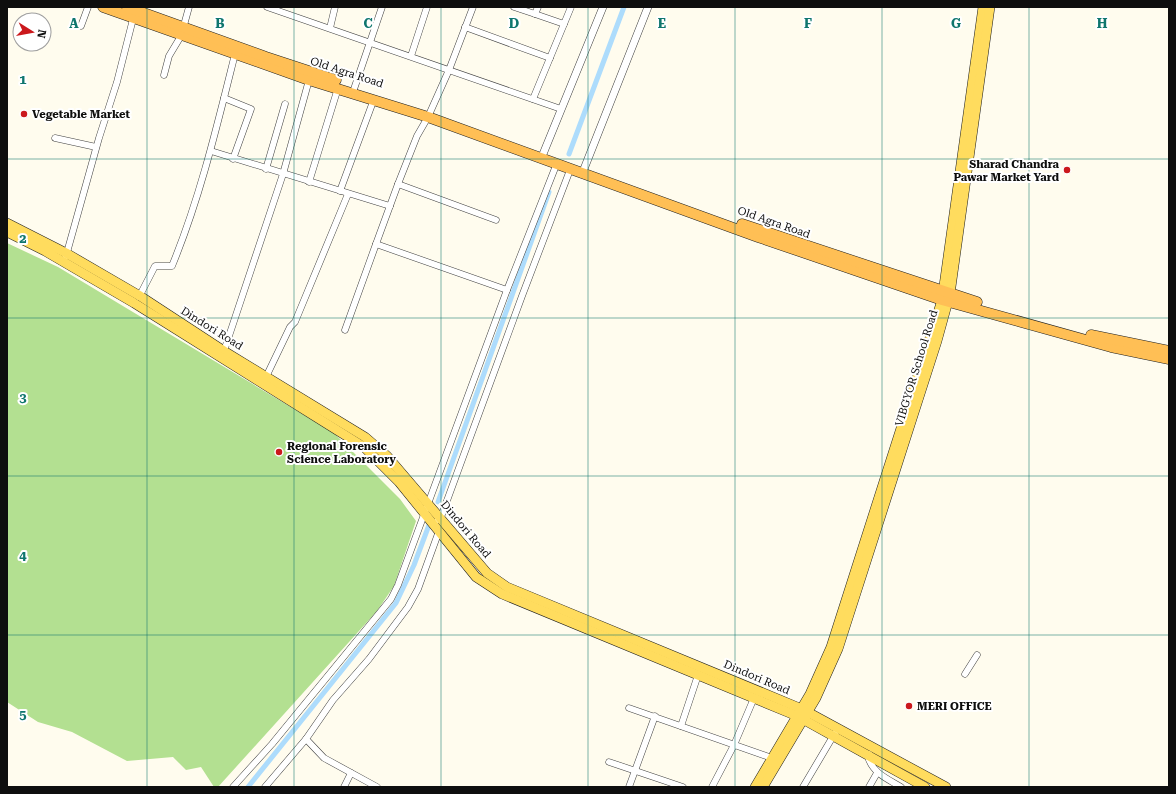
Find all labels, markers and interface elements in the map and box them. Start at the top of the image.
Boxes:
north arrow [12,12,52,52]
text: A [69,16,79,31]
text: B [215,16,225,31]
text: C [363,16,373,31]
text: D [509,16,519,31]
text: E [658,16,666,31]
text: F [804,16,812,31]
text: G [951,16,961,31]
text: H [1097,16,1108,31]
text: N [34,28,49,40]
street label: Old Agra Road [309,55,385,90]
text: 1 [19,72,27,87]
place label: Vegetable Market [32,108,131,121]
marker: Vegetable Market [19,109,29,119]
place label: Sharad Chandra Pawar Market Yard [953,158,1060,184]
marker: Sharad Chandra Pawar Market Yard [1062,165,1072,175]
street label: Old Agra Road [736,204,812,241]
text: 2 [19,231,27,246]
street label: Dindori Road [178,304,245,353]
street label: VIBGYOR School Road [893,308,940,428]
text: 3 [19,390,27,405]
place label: Regional Forensic Science Laboratory [287,440,396,466]
marker: Regional Forensic Science Laboratory [274,447,284,457]
street label: Dindori Road [438,498,493,561]
text: 4 [19,548,27,563]
street label: Dindori Road [722,658,792,697]
place label: MERI OFFICE [917,700,992,713]
marker: MERI OFFICE [904,701,914,711]
text: 5 [19,707,27,722]

